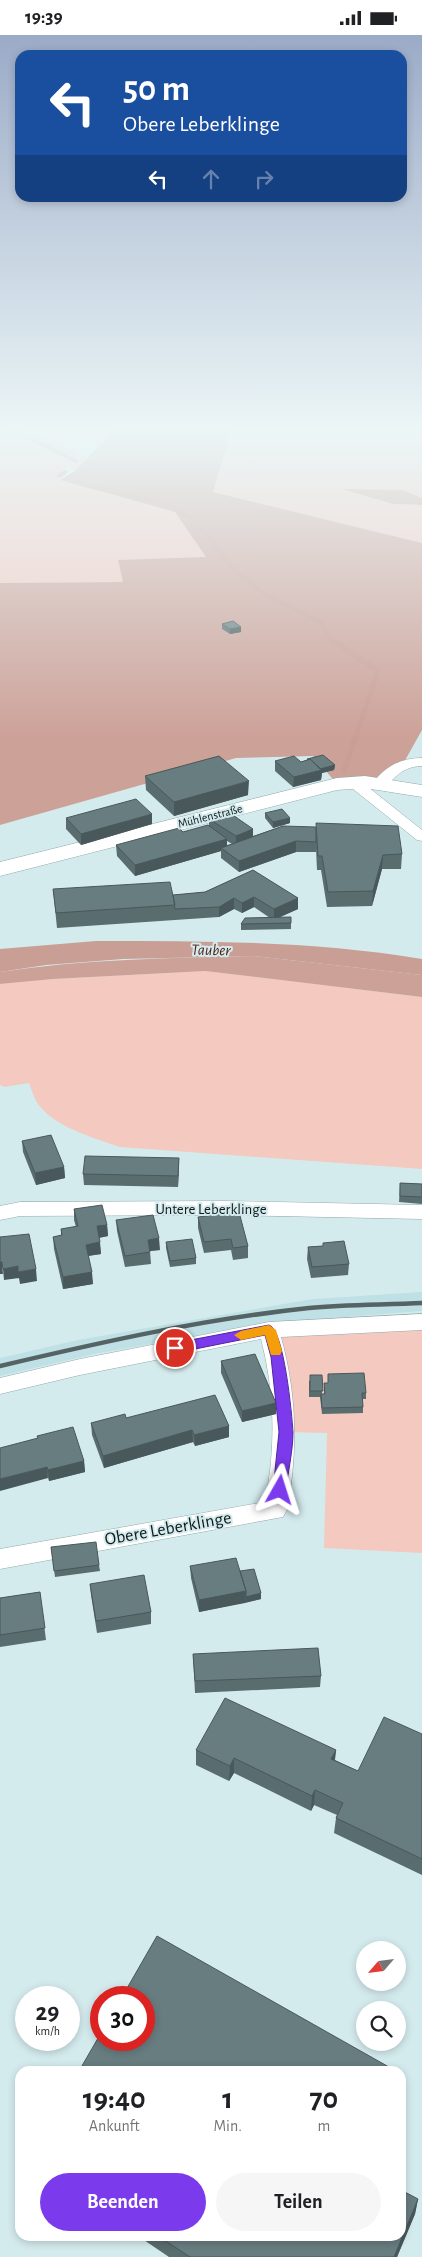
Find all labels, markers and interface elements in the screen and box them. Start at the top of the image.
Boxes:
text: 19:39 [25,8,63,27]
icon: left [40,70,105,135]
text: 50 m [123,72,190,107]
text: Obere Leberklinge [123,113,280,135]
icon: left [144,165,172,193]
icon: ahead [197,165,225,193]
icon: right [250,165,278,193]
street label: Mühlenstraße [177,802,243,830]
water label: Tauber [191,942,232,958]
street label: Untere Leberklinge [155,1202,267,1217]
pin [154,1327,196,1369]
icon: arrive [161,1334,189,1362]
position arrow [253,1463,305,1515]
street label: Obere Leberklinge [103,1509,233,1549]
north arrow [356,1941,406,1991]
map controls [356,1941,406,2051]
speed limit sign: 30 [90,1986,155,2051]
text: 29 [36,2000,59,2025]
button: search [356,2001,406,2051]
text: km/h [35,2025,60,2037]
text: 19:40 [83,2084,146,2114]
text: 1 [222,2084,233,2114]
text: 70 [310,2084,338,2114]
text: Ankunft [89,2118,140,2134]
text: Min. [213,2118,242,2134]
text: m [318,2118,330,2134]
button: Beenden [40,2173,206,2231]
button: Teilen [216,2173,381,2231]

